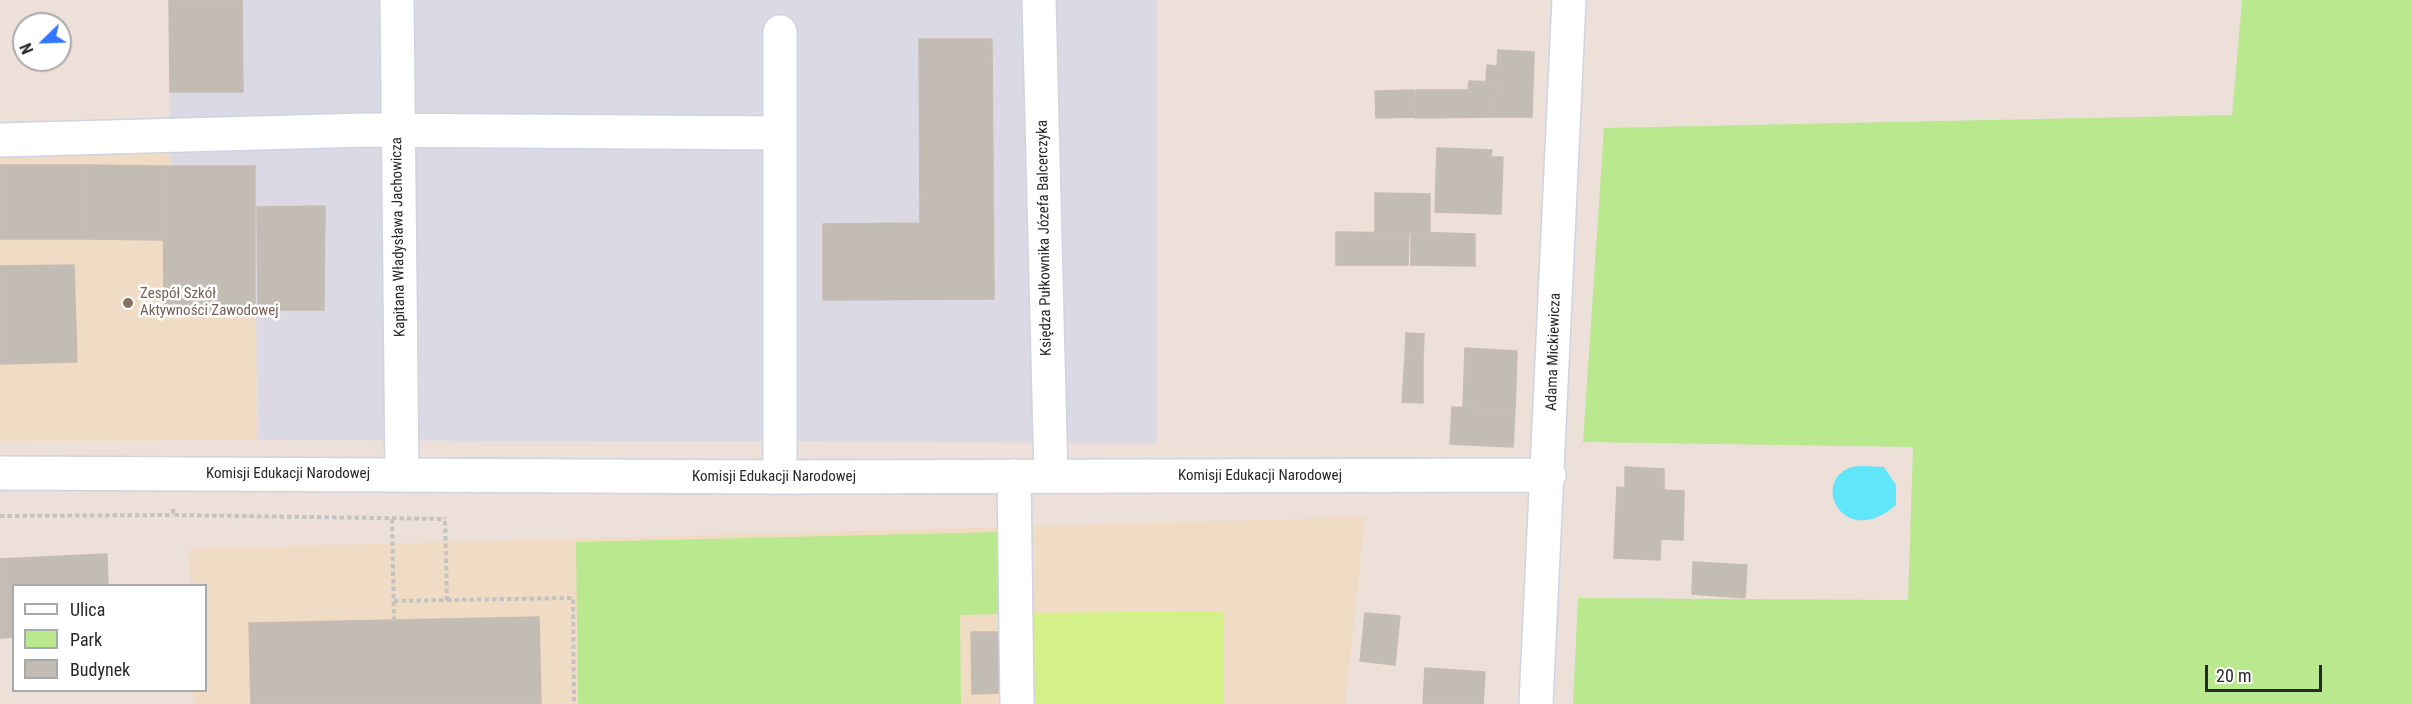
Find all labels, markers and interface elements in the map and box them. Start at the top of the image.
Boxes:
north arrow [12,12,72,72]
text: N [16,40,37,57]
street label: Księdza Pułkownika Józefa Balcerczyka [1034,120,1056,356]
street label: Kapitana Władysława Jachowicza [388,137,410,337]
place label: Zespół Szkół Aktywności Zawodowej [140,285,279,320]
street label: Adama Mickiewicza [1543,293,1565,411]
marker: Zespół Szkół Aktywności Zawodowej [121,296,135,310]
street label: Komisji Edukacji Narodowej [206,465,370,483]
street label: Komisji Edukacji Narodowej [1178,467,1342,485]
street label: Komisji Edukacji Narodowej [692,468,856,486]
legend [12,584,207,692]
text: Ulica [70,599,105,620]
text: Park [70,629,102,650]
scale bar [2208,653,2325,691]
text: Budynek [70,659,130,680]
text: 20 m [2216,665,2251,686]

